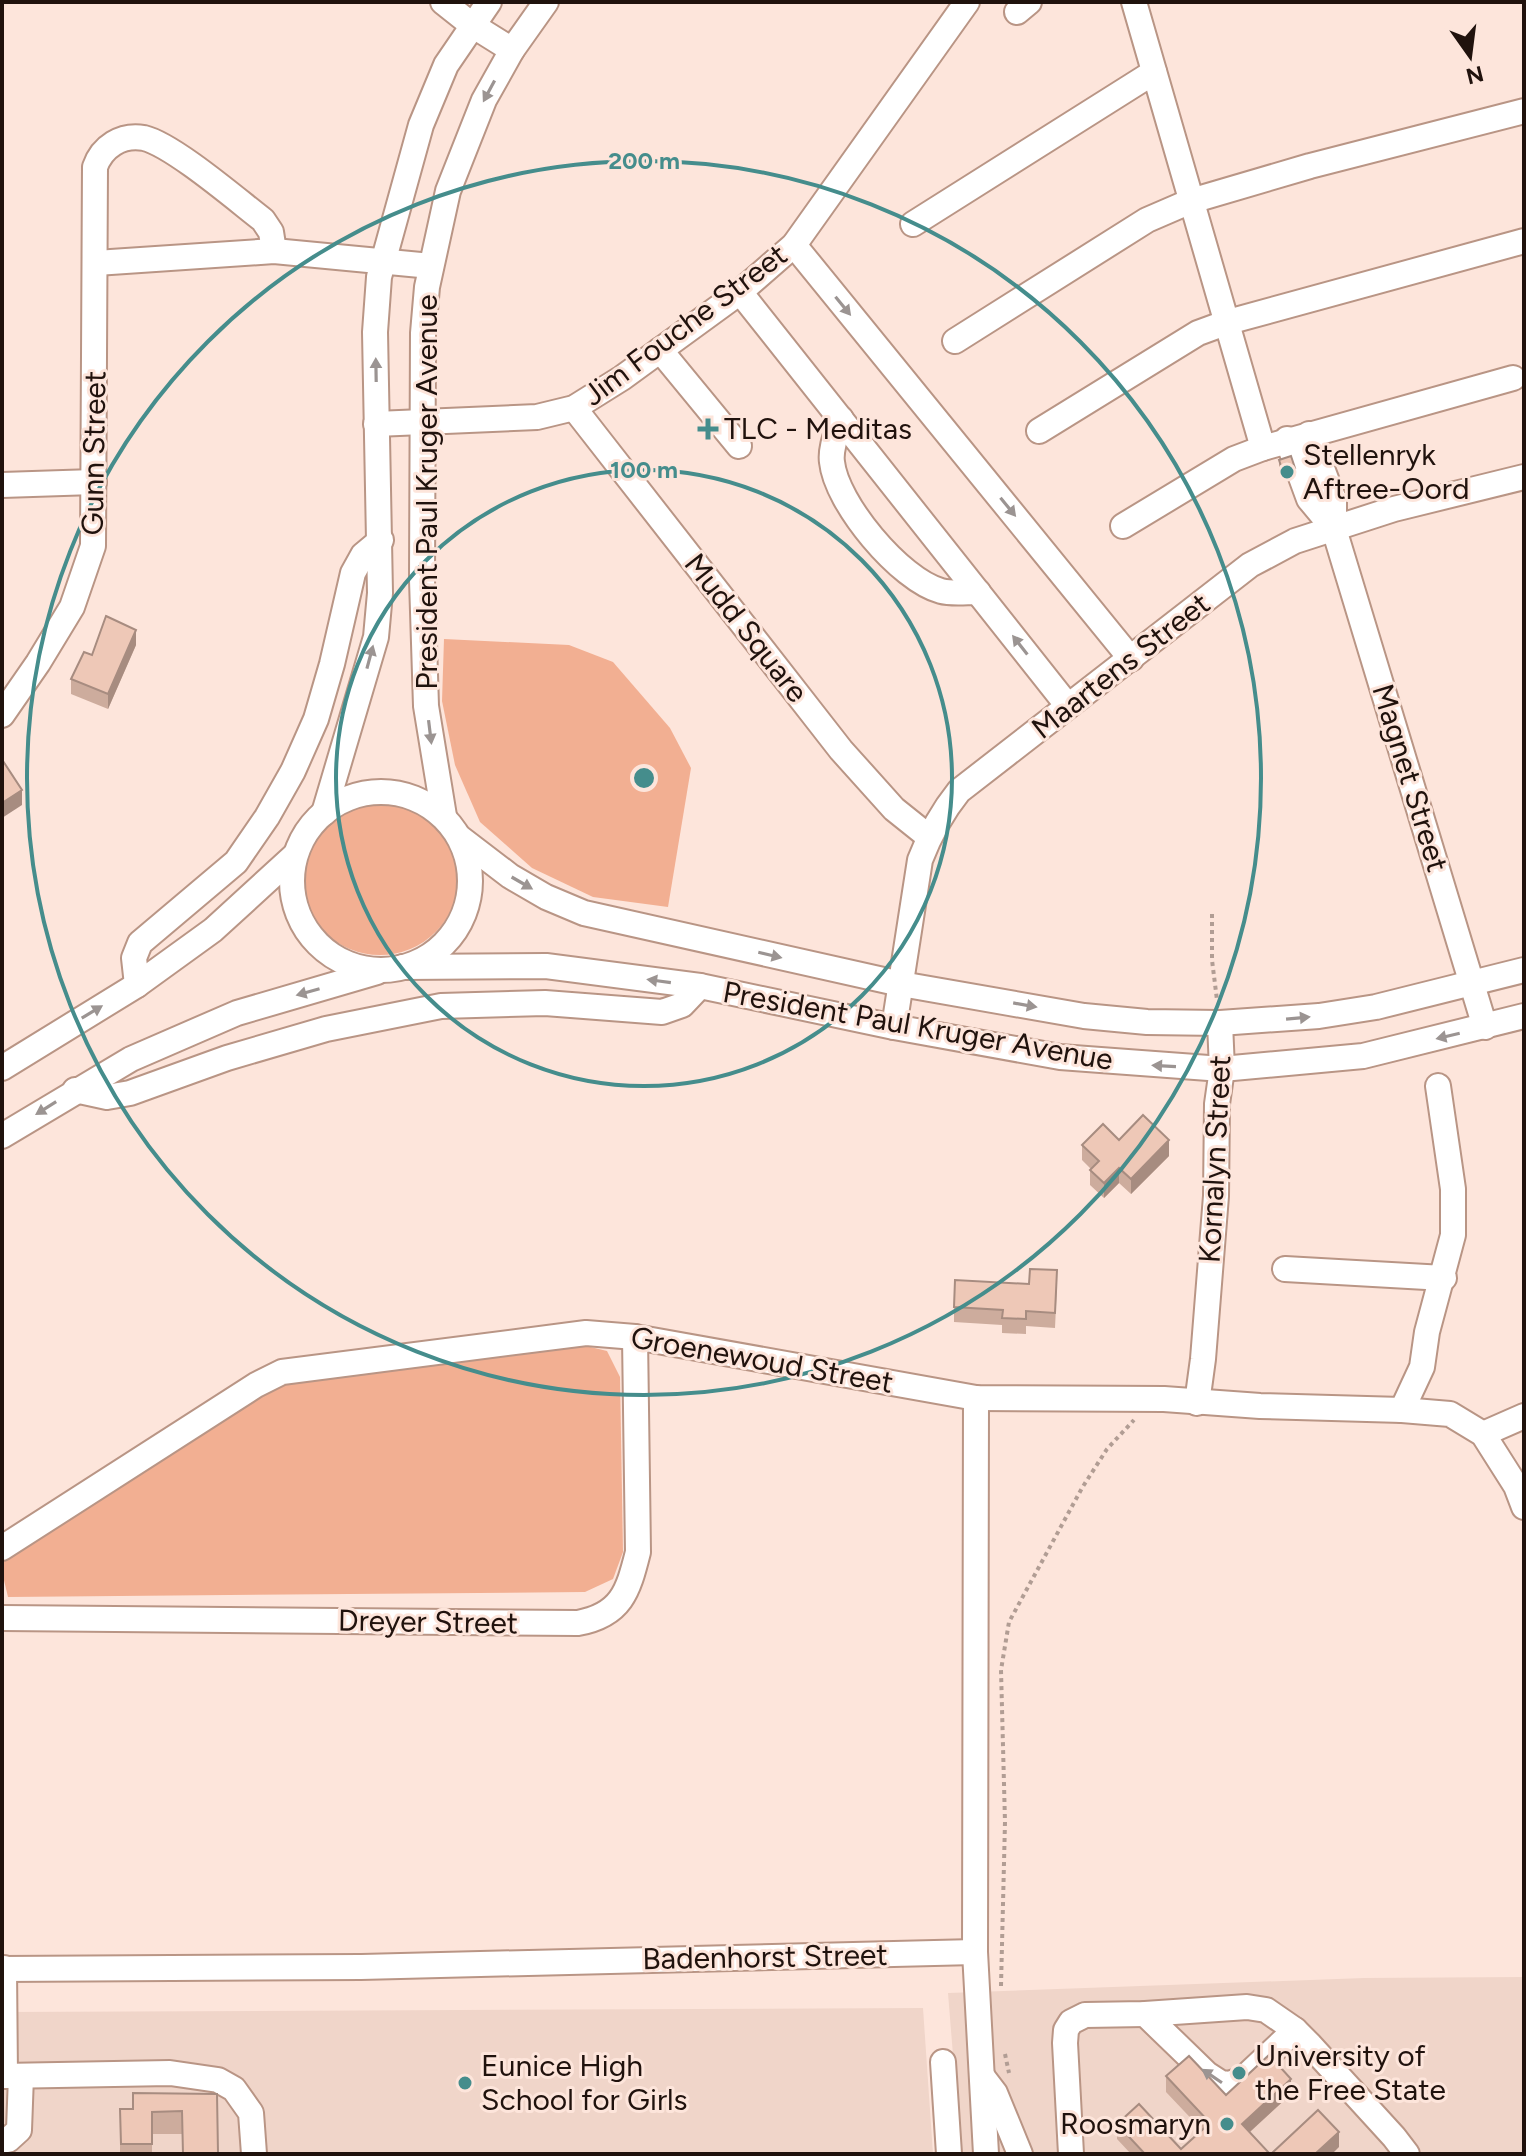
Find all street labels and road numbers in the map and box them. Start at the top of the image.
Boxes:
street label: Jim Fouche Street [575,236,794,414]
street label: President Paul Kruger Avenue [408,294,445,690]
street label: Gunn Street [74,370,113,536]
street label: Mudd Square [677,546,816,710]
street label: Maartens Street [1024,585,1217,747]
street label: Magnet Street [1364,680,1457,876]
street label: President Paul Kruger Avenue [720,973,1116,1078]
street label: Kornalyn Street [1191,1054,1238,1264]
street label: Groenewoud Street [628,1318,896,1401]
street label: Dreyer Street [338,1601,518,1642]
street label: Badenhorst Street [642,1936,888,1977]

